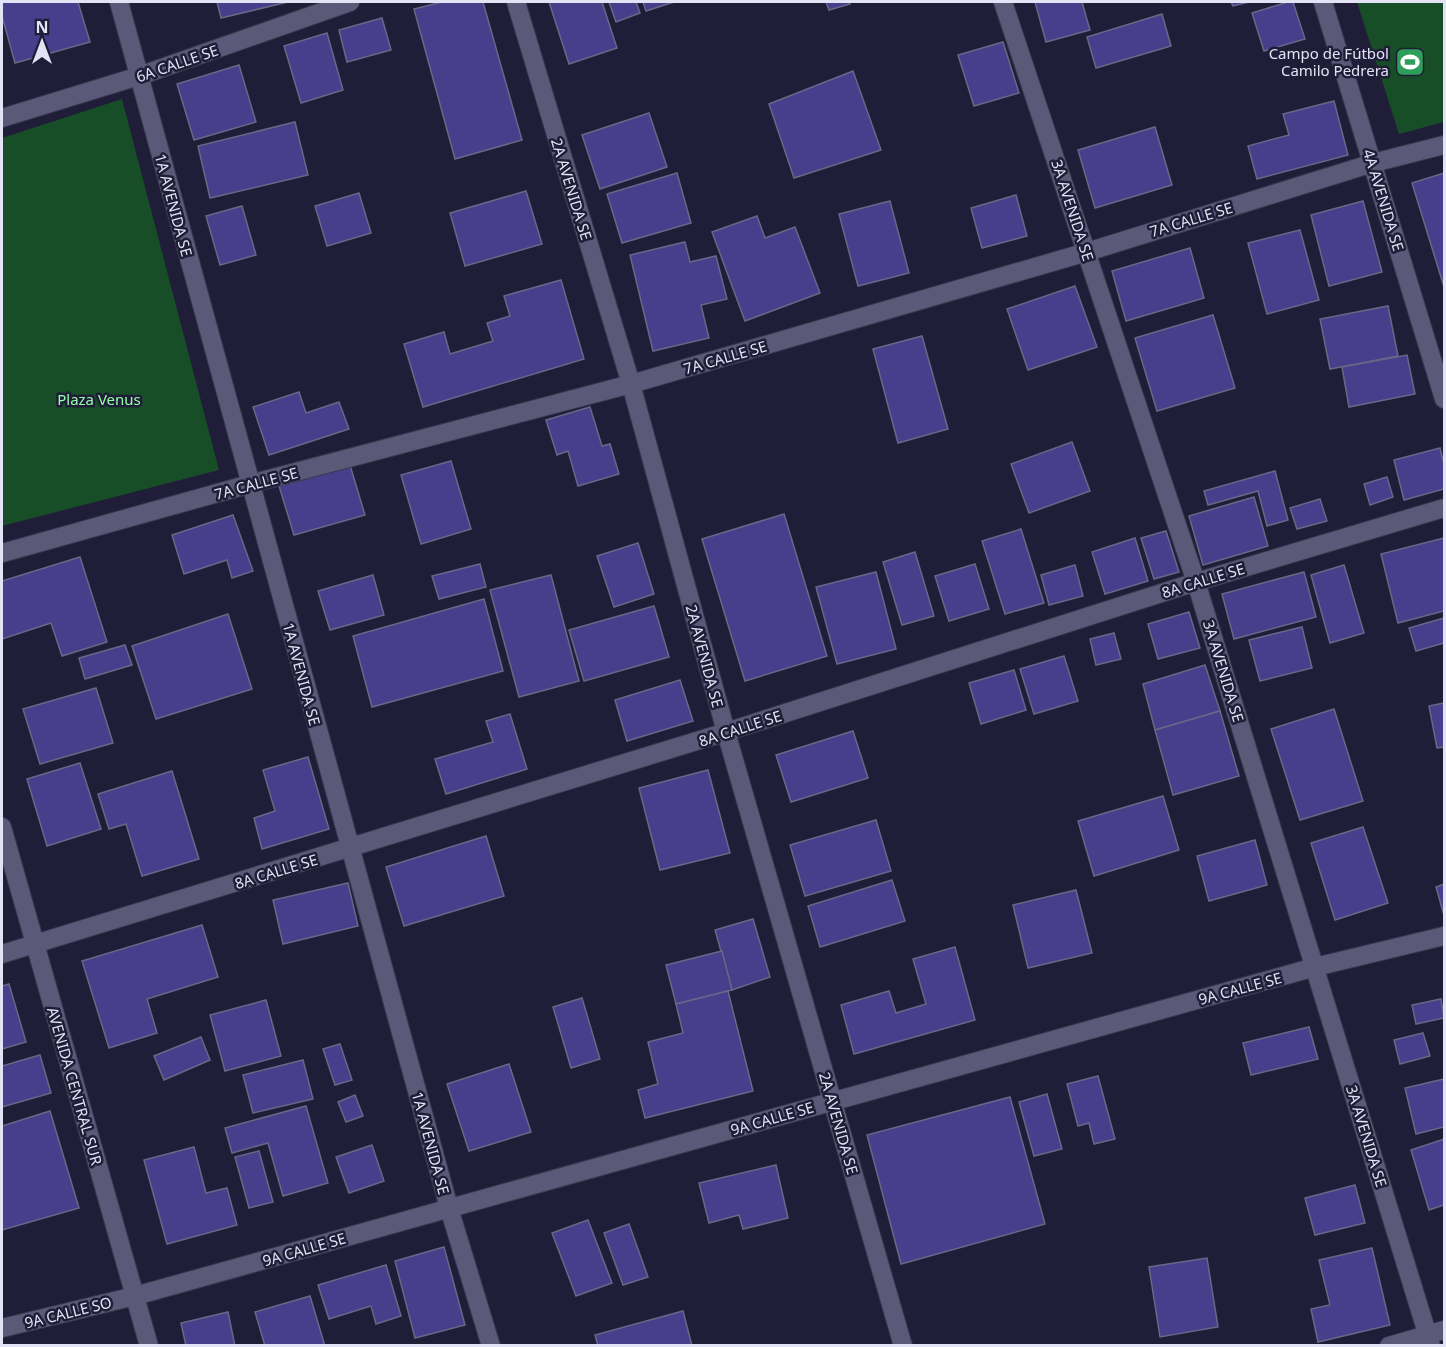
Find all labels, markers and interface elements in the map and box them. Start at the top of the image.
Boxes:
north arrow [12,12,72,72]
text: N [35,16,49,38]
street label: 6A CALLE SE [133,40,221,86]
place label: Campo de Fútbol Camilo Pedrera [1269,43,1389,80]
sports icon: Campo de Fútbol Camilo Pedrera [1394,46,1426,78]
street label: 2A AVENIDA SE [547,136,597,242]
street label: 4A AVENIDA SE [1359,147,1409,253]
street label: 1A AVENIDA SE [151,151,197,259]
street label: 3A AVENIDA SE [1047,157,1099,263]
street label: 7A CALLE SE [1147,197,1235,241]
street label: 7A CALLE SE [681,336,769,378]
park label: Plaza Venus [57,389,141,409]
street label: 7A CALLE SE [212,462,300,504]
street label: 8A CALLE SE [1159,558,1247,602]
street label: 2A AVENIDA SE [682,602,728,710]
street label: 3A AVENIDA SE [1199,618,1249,724]
street label: 1A AVENIDA SE [279,620,325,728]
street label: 8A CALLE SE [696,705,784,751]
street label: 8A CALLE SE [232,849,320,893]
street label: 9A CALLE SE [1196,967,1284,1009]
street label: AVENIDA CENTRAL SUR [43,1005,107,1168]
street label: 2A AVENIDA SE [815,1069,863,1177]
street label: 3A AVENIDA SE [1342,1083,1392,1189]
street label: 1A AVENIDA SE [408,1089,454,1197]
street label: 9A CALLE SE [728,1097,816,1139]
street label: 9A CALLE SE [260,1228,348,1270]
street label: 9A CALLE SO [22,1292,114,1332]

